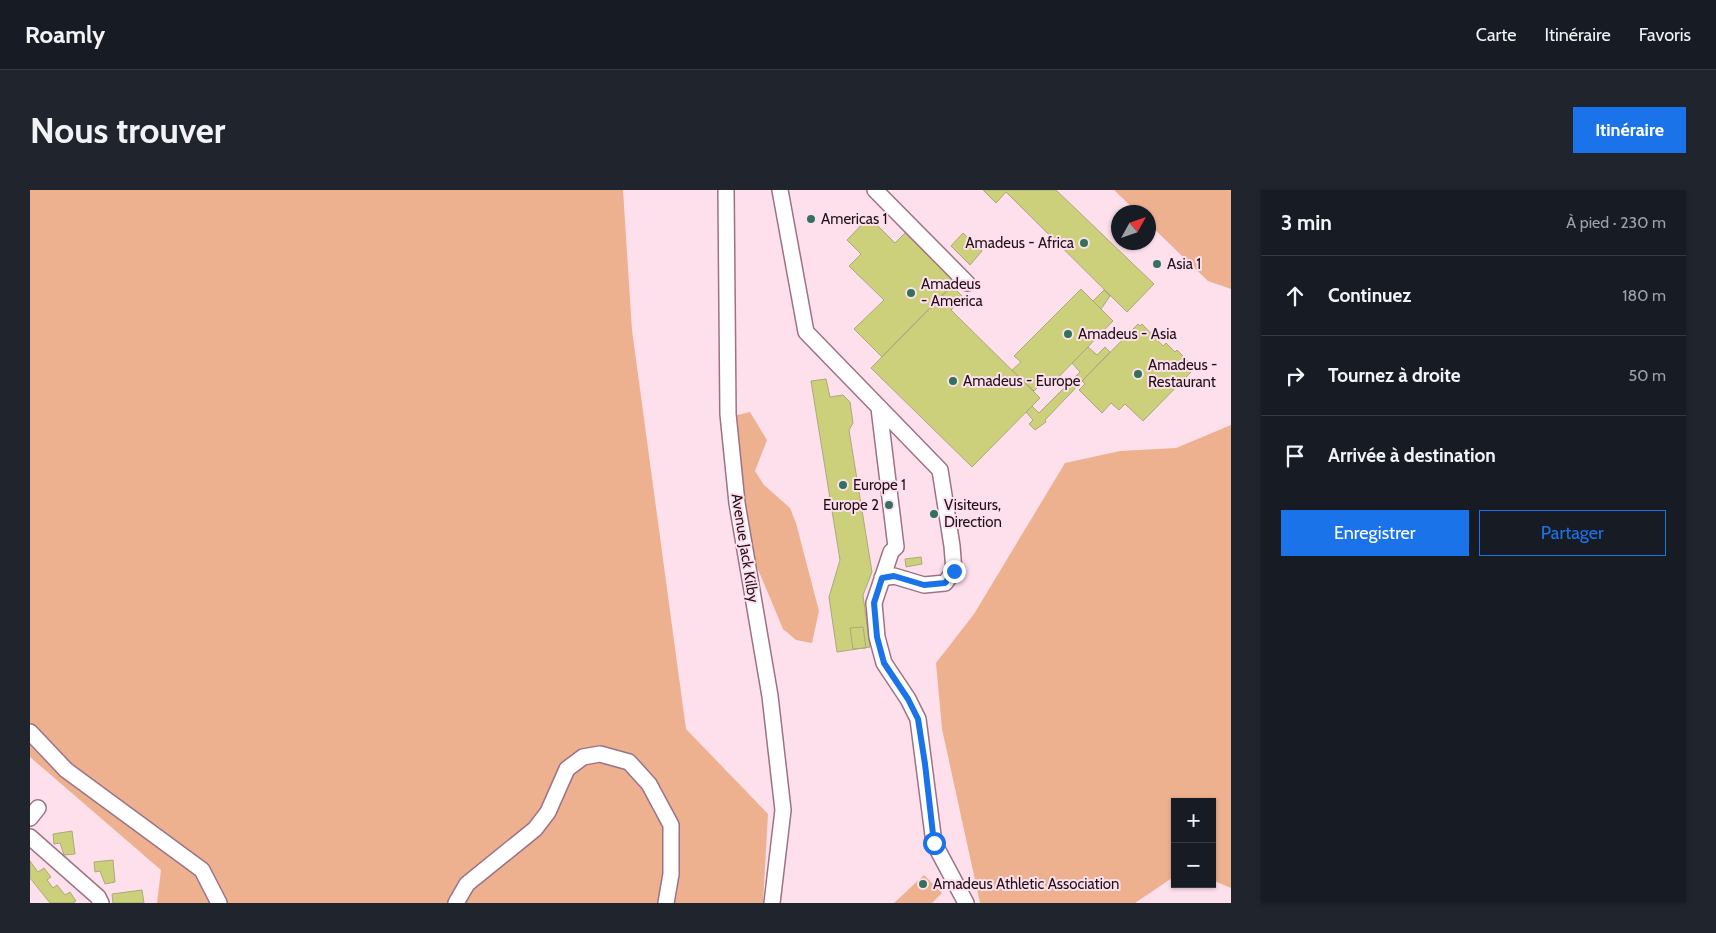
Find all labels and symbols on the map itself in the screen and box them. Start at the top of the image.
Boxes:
north arrow [1111,205,1156,250]
place label: Americas 1 [821,210,887,228]
marker: Americas 1 [805,213,817,225]
place label: Amadeus - Africa [965,234,1075,252]
marker: Amadeus - Africa [1078,237,1090,249]
place label: Asia 1 [1167,255,1201,273]
marker: Asia 1 [1151,258,1163,270]
place label: Amadeus - America [921,275,984,310]
marker: Amadeus - America [905,287,917,299]
place label: Amadeus - Asia [1078,325,1177,343]
marker: Amadeus - Asia [1062,328,1074,340]
place label: Amadeus - Restaurant [1148,356,1217,391]
marker: Amadeus - Restaurant [1132,368,1144,380]
place label: Amadeus - Europe [963,372,1081,390]
marker: Amadeus - Europe [947,375,959,387]
place label: Europe 1 [853,476,906,494]
marker: Europe 1 [837,479,849,491]
street label: Avenue Jack Kilby [728,492,763,604]
place label: Europe 2 [823,496,879,514]
place label: Visiteurs, Direction [944,496,1002,531]
marker: Europe 2 [883,499,895,511]
marker: Visiteurs, Direction [928,508,940,520]
route end [943,560,966,583]
route start [923,832,946,855]
place label: Amadeus Athletic Association [933,875,1119,893]
marker: Amadeus Athletic Association [917,878,929,890]

